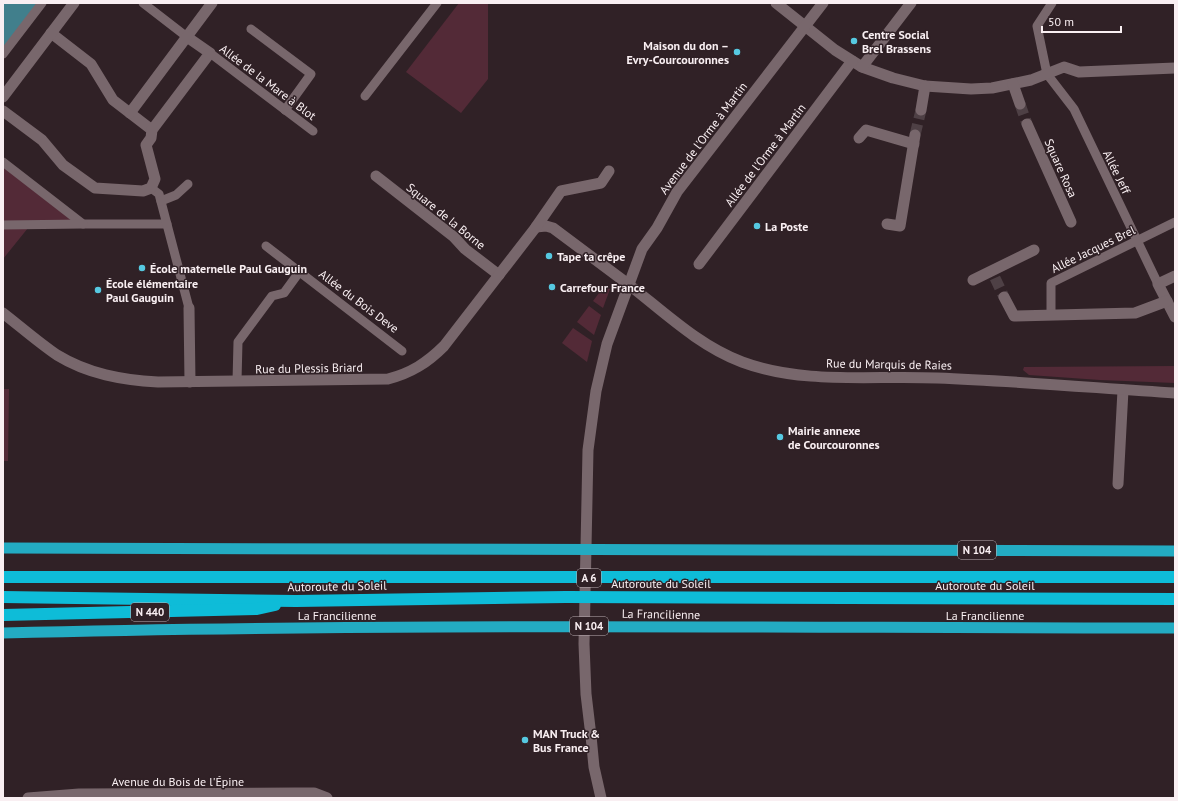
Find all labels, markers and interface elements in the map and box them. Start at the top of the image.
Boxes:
scale bar [1042,8,1121,34]
text: 50 m [1048,14,1074,29]
place label: Centre Social Brel Brassens [862,27,931,56]
marker: Centre Social Brel Brassens [849,36,859,46]
place label: Maison du don – Evry-Courcouronnes [627,38,729,67]
street label: Allée de la Mare à Blot [217,41,319,123]
marker: Maison du don – Evry-Courcouronnes [732,47,742,57]
street label: Avenue de l'Orme à Martin [656,79,750,197]
street label: Allée de l'Orme à Martin [721,101,809,209]
street label: Square Rosa [1041,136,1081,200]
street label: Allée Jeff [1100,148,1134,197]
street label: Square de la Borne [404,180,488,252]
place label: La Poste [765,219,808,234]
marker: La Poste [752,221,762,231]
street label: Allée Jacques Brel [1048,222,1138,276]
place label: Tape ta crêpe [557,249,625,264]
marker: Tape ta crêpe [544,251,554,261]
place label: École maternelle Paul Gauguin [150,261,307,276]
marker: École maternelle Paul Gauguin [137,263,147,273]
street label: Allée du Bois Deve [316,266,402,336]
place label: École élémentaire Paul Gauguin [106,276,198,305]
place label: Carrefour France [560,280,645,295]
marker: Carrefour France [547,282,557,292]
marker: École élémentaire Paul Gauguin [93,285,103,295]
street label: Rue du Marquis de Raies [826,355,952,373]
street label: Rue du Plessis Briard [255,360,363,376]
place label: Mairie annexe de Courcouronnes [788,423,880,452]
marker: Mairie annexe de Courcouronnes [775,432,785,442]
road number: N 104 [958,541,996,559]
road number: A 6 [577,569,601,587]
street label: Autoroute du Soleil [611,576,711,591]
street label: Autoroute du Soleil [287,578,387,594]
street label: Autoroute du Soleil [935,578,1035,593]
road number: N 440 [131,603,169,621]
street label: La Francilienne [622,606,700,622]
street label: La Francilienne [298,608,376,623]
street label: La Francilienne [946,608,1024,623]
road number: N 104 [570,617,608,635]
place label: MAN Truck & Bus France [533,726,600,755]
marker: MAN Truck & Bus France [520,735,530,745]
street label: Avenue du Bois de l'Épine [112,774,244,789]

